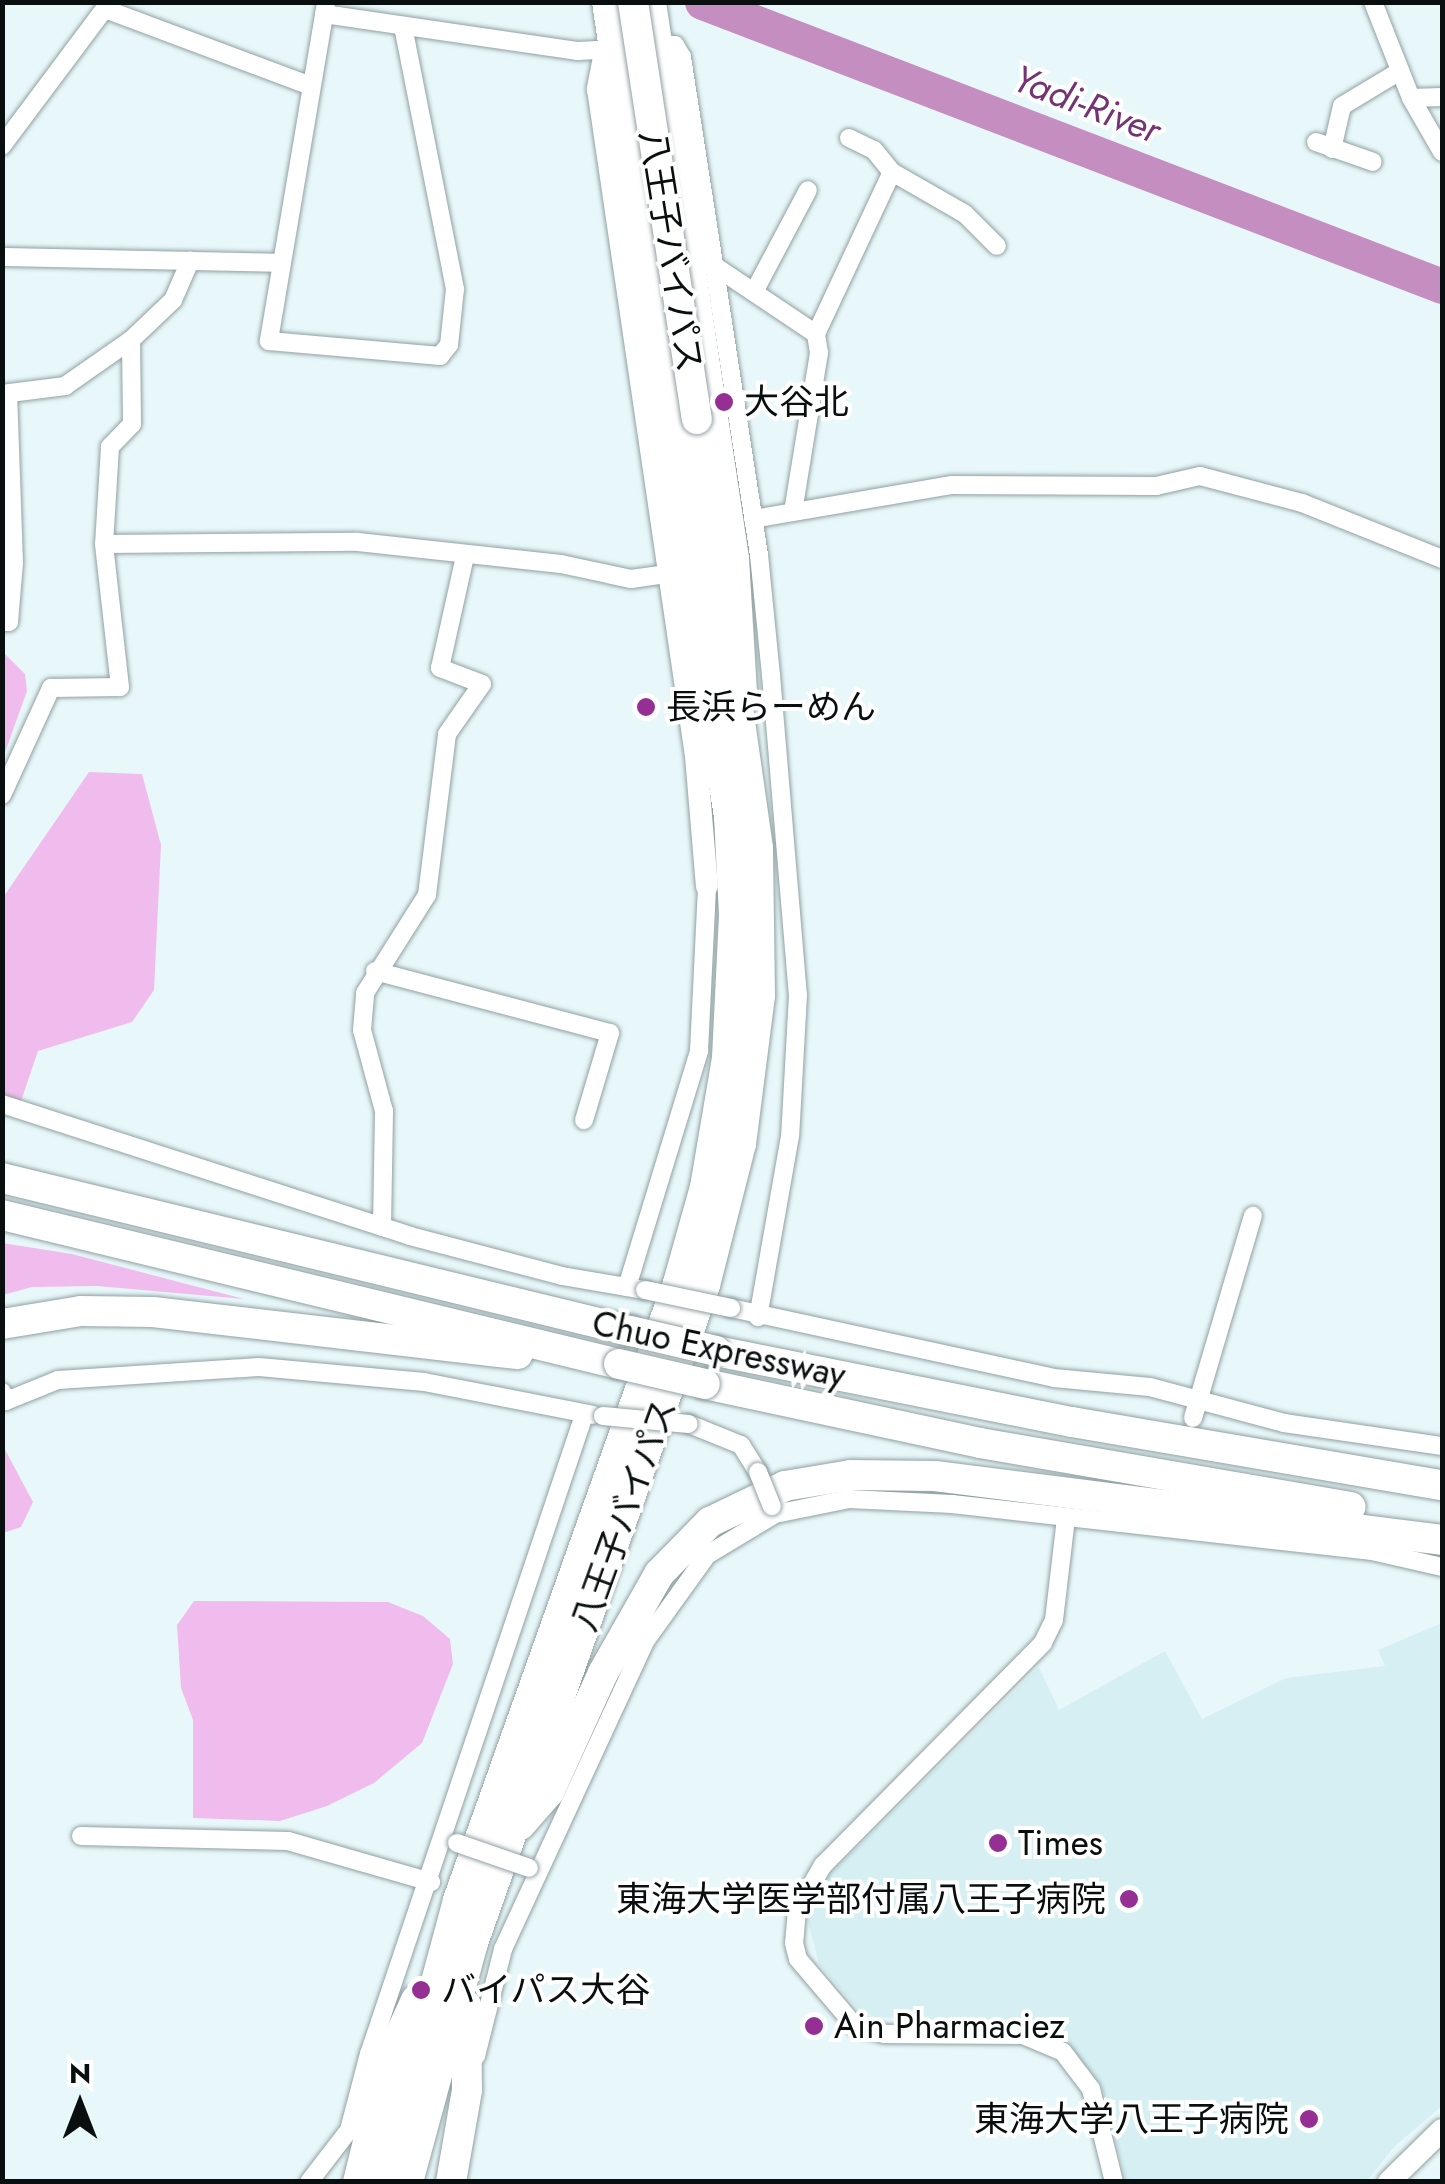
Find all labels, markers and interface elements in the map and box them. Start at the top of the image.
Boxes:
water label: Yadi-River [1007,55,1167,153]
street label: 八王子バイパス [631,127,711,375]
place label: 大谷北 [744,381,849,423]
marker: 大谷北 [713,391,735,413]
place label: 長浜らーめん [666,686,876,728]
marker: 長浜らーめん [635,696,657,718]
street label: Chuo Expressway [589,1302,849,1396]
street label: 八王子バイパス [562,1393,686,1637]
place label: Times [1018,1822,1103,1864]
marker: Times [987,1832,1009,1854]
place label: 東海大学医学部付属八王子病院 [616,1878,1106,1920]
marker: 東海大学医学部付属八王子病院 [1116,1886,1142,1912]
place label: バイパス大谷 [441,1969,651,2011]
marker: バイパス大谷 [410,1979,432,2001]
place label: Ain Pharmaciez [834,2005,1065,2047]
marker: Ain Pharmaciez [803,2015,825,2037]
text: N [69,2053,91,2094]
north arrow [30,2054,130,2154]
place label: 東海大学八王子病院 [974,2098,1289,2140]
marker: 東海大学八王子病院 [1298,2108,1320,2130]

